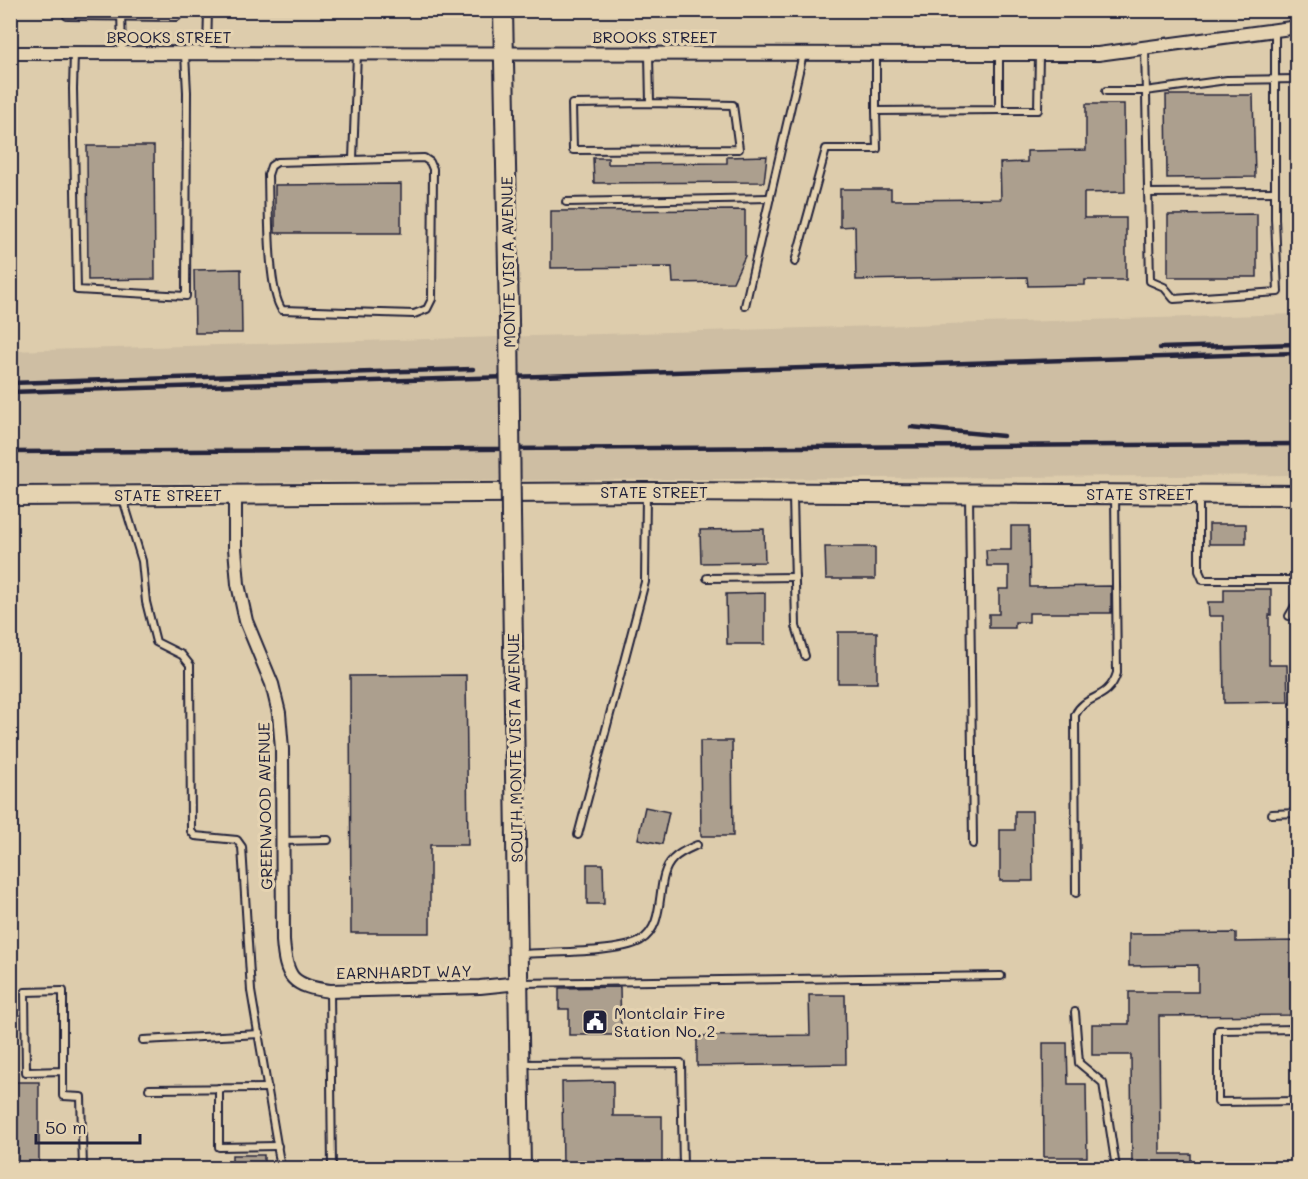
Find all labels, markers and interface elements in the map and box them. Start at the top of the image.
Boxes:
street label: BROOKS STREET [107,26,231,47]
street label: BROOKS STREET [593,26,717,47]
street label: MONTE VISTA AVENUE [496,176,519,348]
street label: STATE STREET [600,481,708,502]
street label: STATE STREET [1086,483,1194,504]
street label: STATE STREET [114,484,222,505]
street label: SOUTH MONTE VISTA AVENUE [502,633,527,863]
street label: GREENWOOD AVENUE [253,722,276,890]
street label: EARNHARDT WAY [336,960,472,983]
place label: Montclair Fire Station No. 2 [614,1002,725,1041]
public building icon: Montclair Fire Station No. 2 [580,1007,610,1037]
scale bar [36,1107,140,1145]
text: 50 m [45,1115,87,1139]

